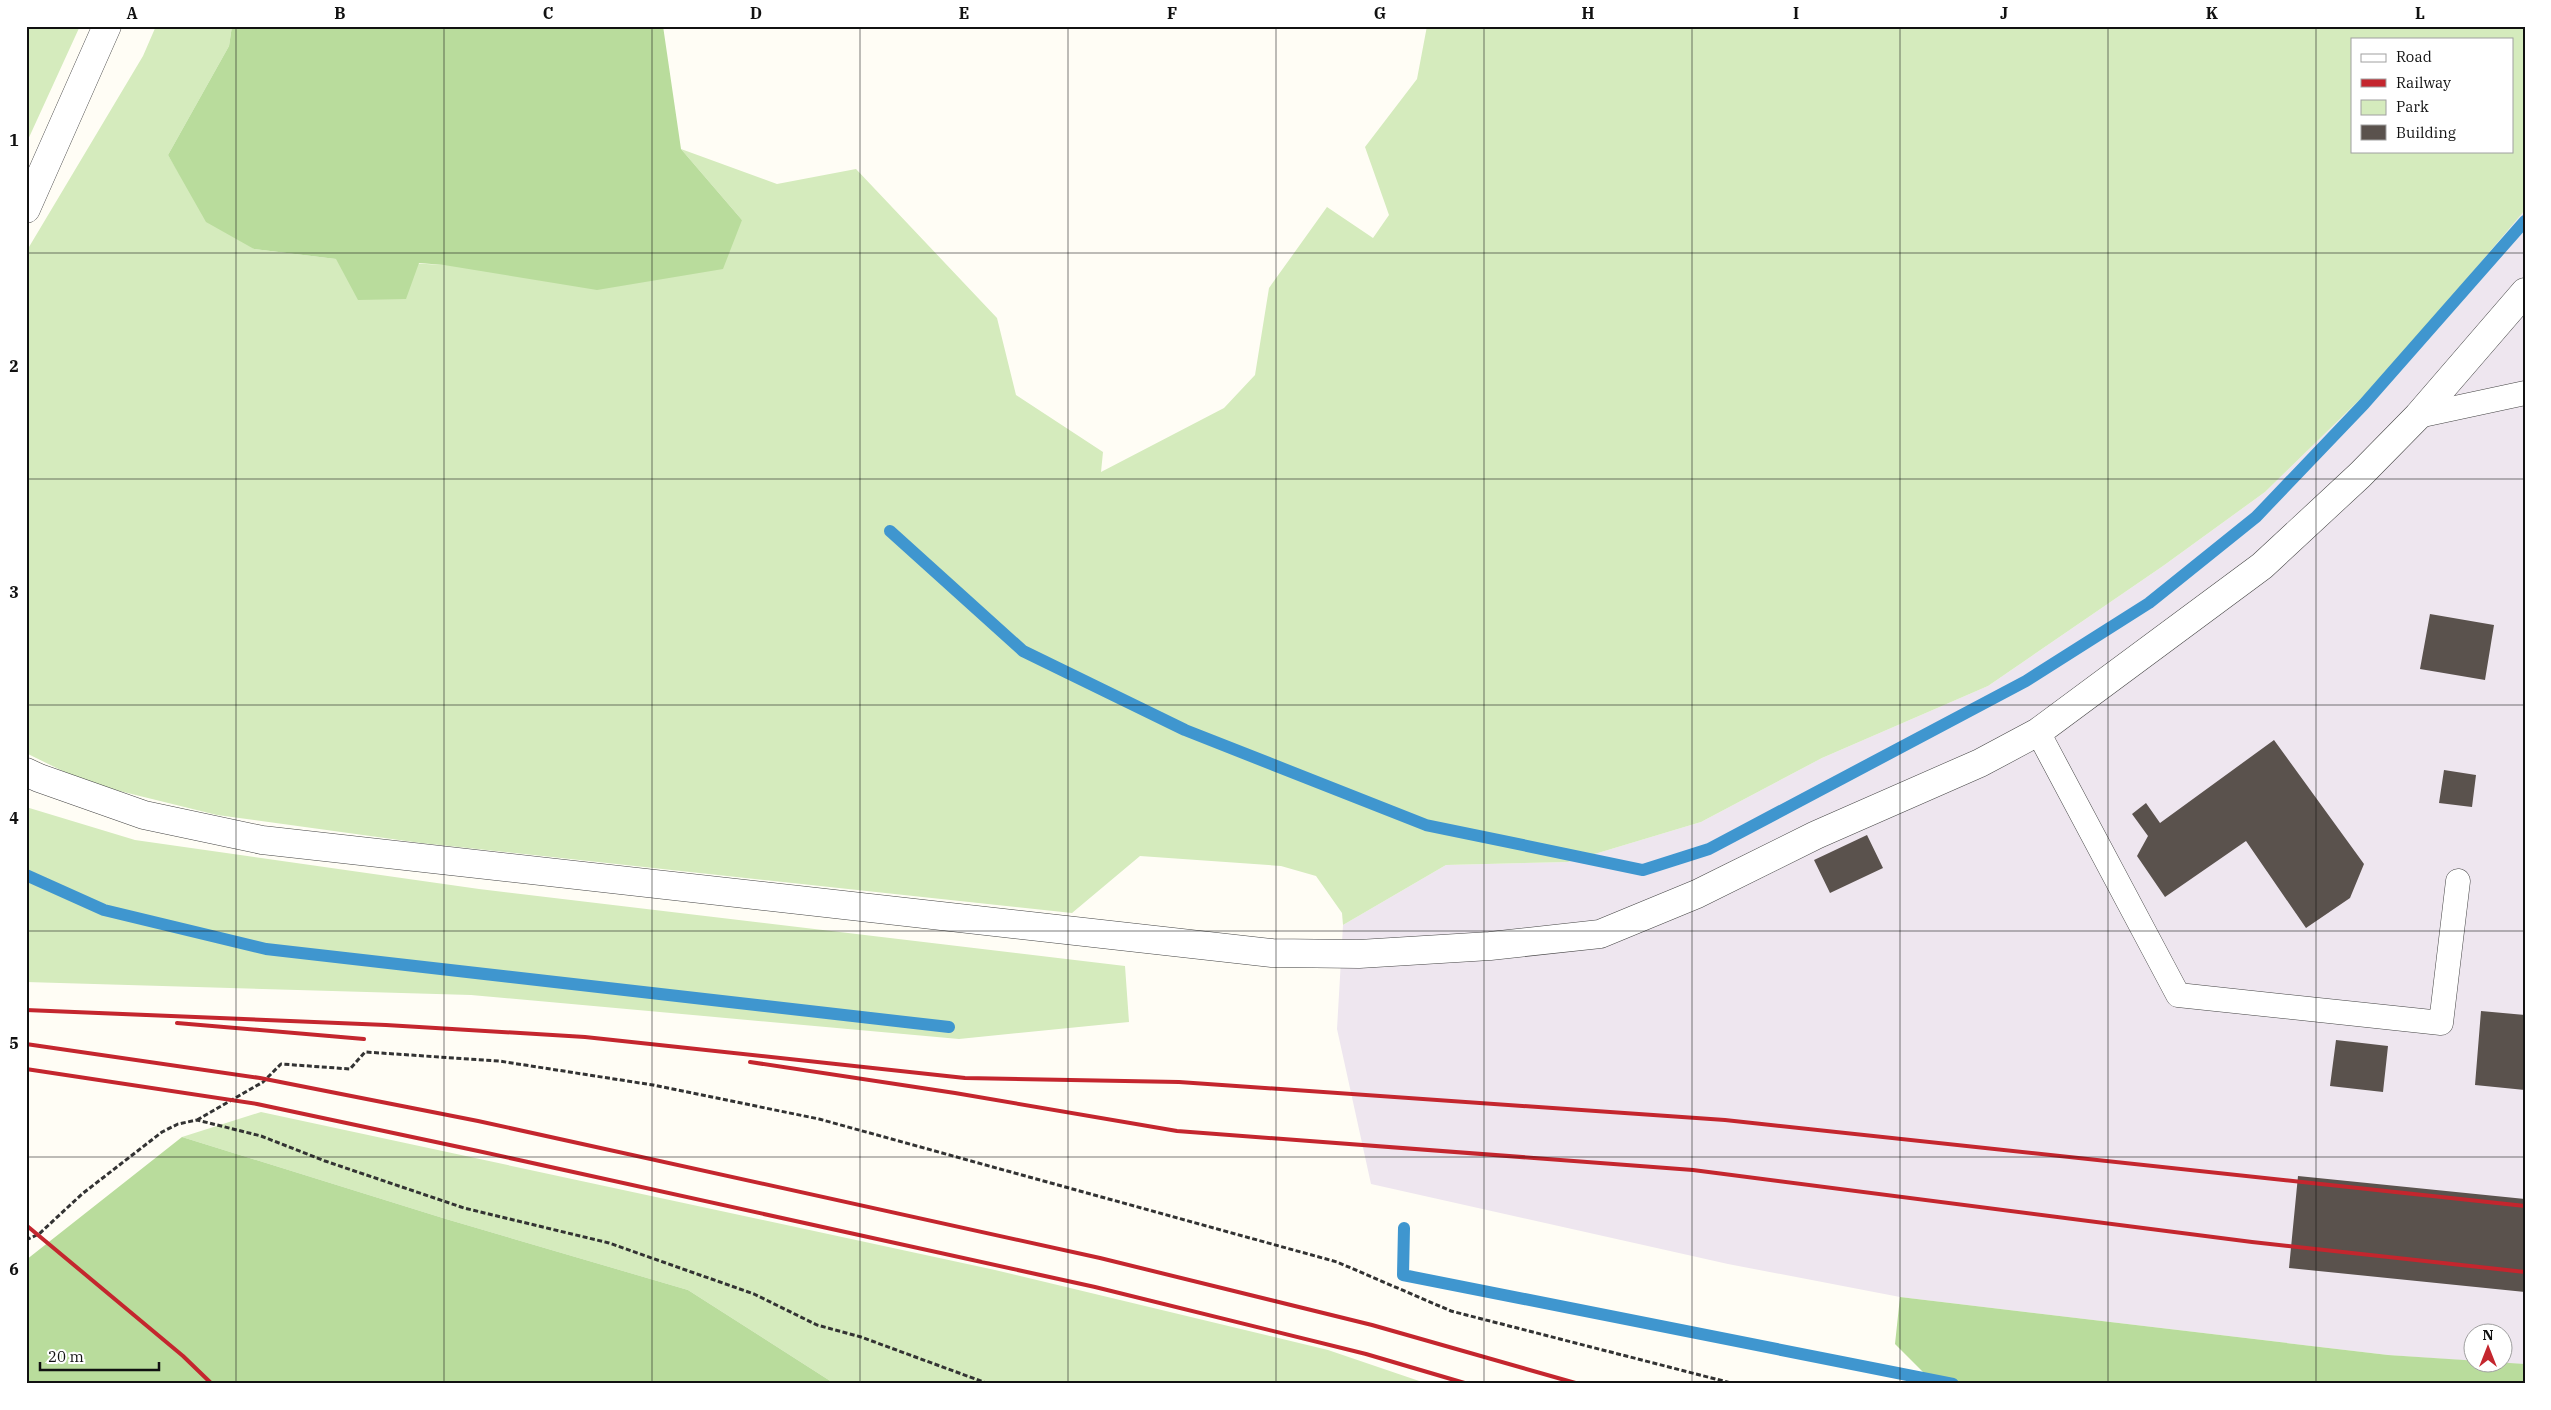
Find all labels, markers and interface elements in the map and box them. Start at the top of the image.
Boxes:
text: A [126,3,138,23]
text: B [334,3,346,23]
text: C [543,3,553,23]
text: D [750,3,762,23]
text: E [959,3,969,23]
text: F [1167,3,1177,23]
text: G [1374,3,1386,23]
text: H [1582,3,1595,23]
text: I [1793,3,1799,23]
text: J [2000,3,2008,23]
text: K [2206,3,2219,23]
text: L [2415,3,2425,23]
legend [2351,38,2514,152]
text: Road [2396,47,2432,66]
text: Railway [2396,73,2451,92]
text: Park [2396,97,2429,116]
text: Building [2396,123,2456,142]
text: 1 [9,130,19,150]
text: 2 [9,356,19,376]
text: 3 [9,582,19,602]
text: 4 [9,808,19,828]
text: 5 [9,1033,19,1053]
text: 6 [9,1259,19,1279]
north arrow [2464,1322,2514,1372]
text: N [2482,1326,2494,1344]
scale bar [40,1340,159,1372]
text: 20 m [48,1347,84,1366]

